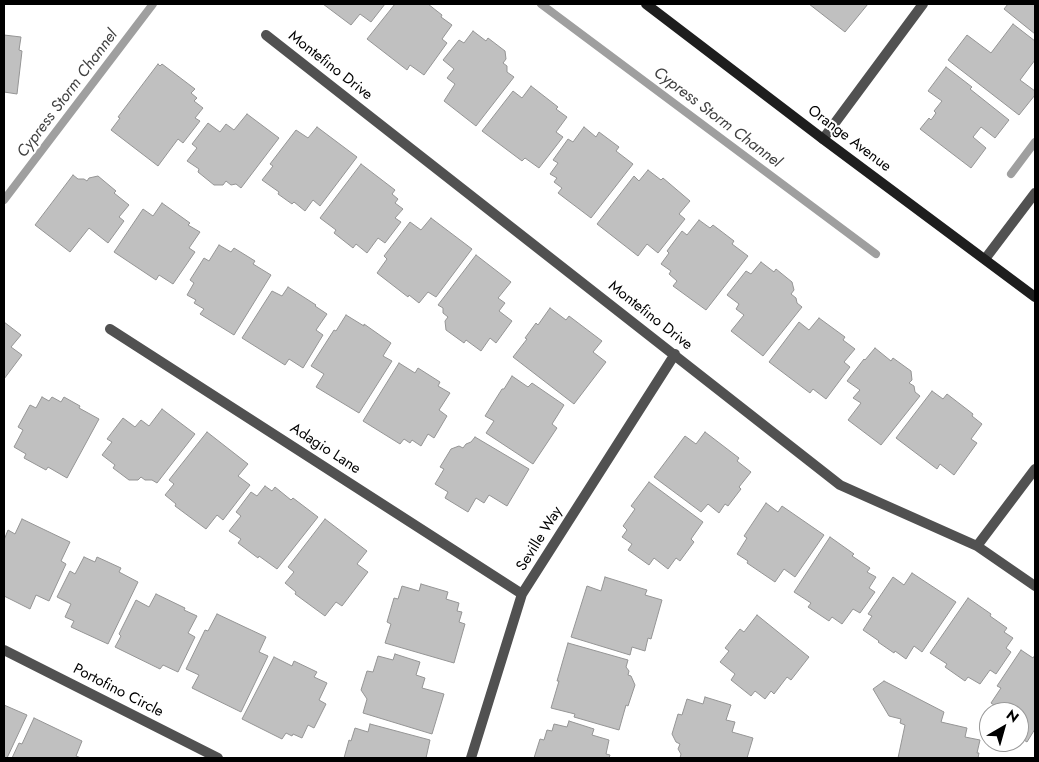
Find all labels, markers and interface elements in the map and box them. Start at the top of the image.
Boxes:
water label: Cypress Storm Channel [14,26,122,162]
street label: Montefino Drive [284,28,376,104]
water label: Cypress Storm Channel [649,64,785,172]
street label: Orange Avenue [804,102,894,176]
street label: Montefino Drive [604,278,696,354]
street label: Adagio Lane [286,420,364,478]
street label: Seville Way [513,504,567,574]
street label: Portofino Circle [70,660,166,722]
north arrow [979,702,1029,752]
text: N [1002,705,1023,727]

